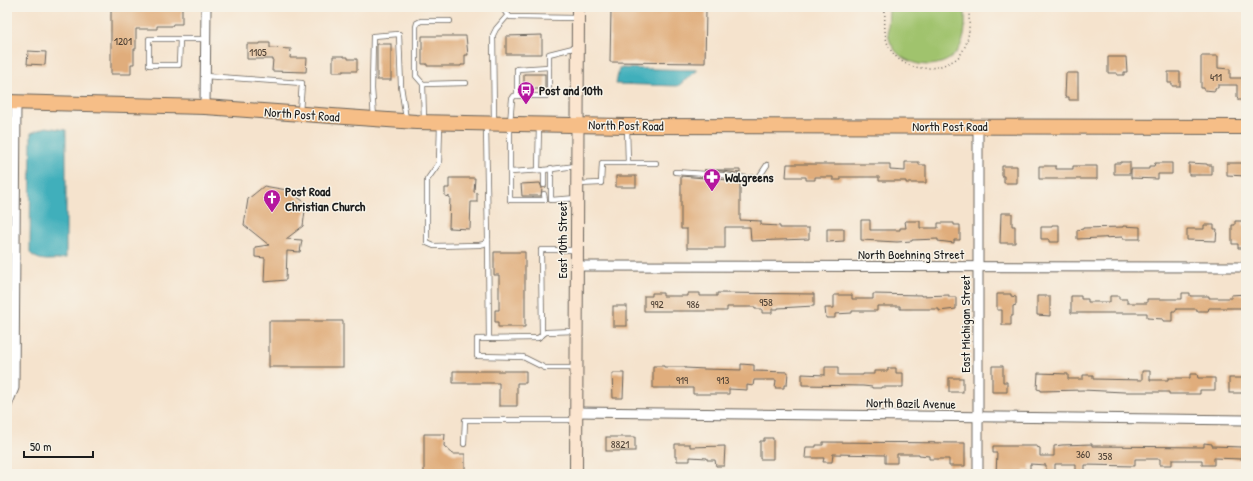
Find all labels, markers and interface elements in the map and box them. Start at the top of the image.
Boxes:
house number: 1201 [114,34,132,48]
house number: 1105 [249,45,267,59]
house number: 411 [1210,70,1222,84]
bus stop icon: Post and 10th [516,80,536,105]
place label: Post and 10th [539,81,603,99]
street label: North Post Road [264,102,340,126]
street label: North Post Road [588,115,664,135]
street label: North Post Road [912,117,988,135]
pharmacy icon: Walgreens [702,167,722,192]
place label: Walgreens [725,168,774,187]
place label: Post Road Christian Church [285,182,366,215]
church icon: Post Road Christian Church [262,188,282,213]
street label: East 10th Street [553,201,571,279]
street label: North Boehning Street [858,245,965,263]
street label: East Michigan Street [956,275,974,373]
house number: 958 [759,295,773,309]
house number: 992 [650,297,664,311]
house number: 986 [686,297,700,311]
house number: 919 [676,373,688,387]
house number: 913 [717,373,730,387]
street label: North Bazil Avenue [866,393,956,413]
scale bar [24,433,93,459]
house number: 8821 [611,437,629,451]
text: 50 m [30,438,51,455]
house number: 360 [1076,447,1090,461]
house number: 358 [1098,449,1112,463]

